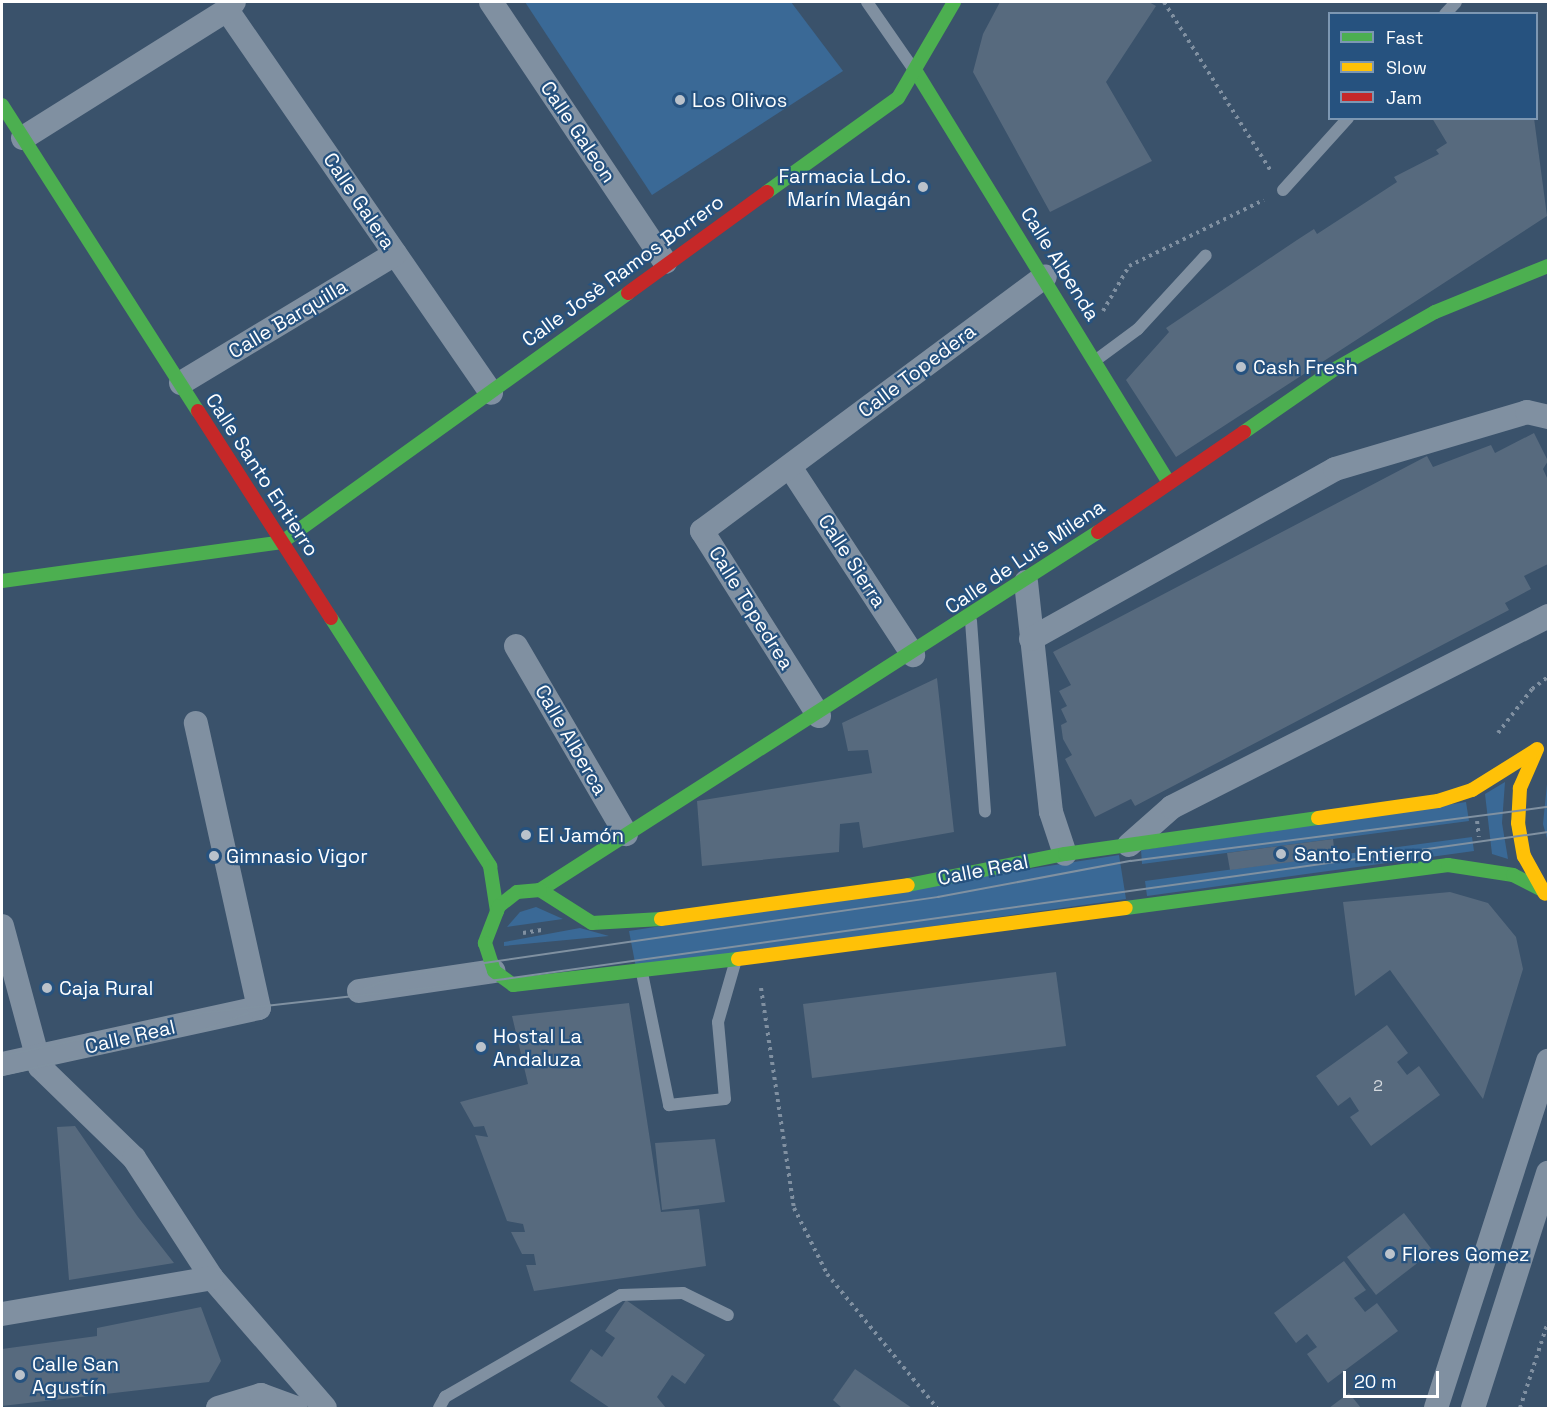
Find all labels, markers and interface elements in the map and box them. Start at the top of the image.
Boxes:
legend [1328,12,1538,120]
text: Fast [1386,26,1423,49]
text: Slow [1386,56,1427,79]
street label: Calle Galeon [535,77,621,187]
text: Jam [1386,86,1422,109]
place label: Los Olivos [692,88,787,112]
marker: Los Olivos [673,93,687,107]
street label: Calle Galera [318,148,400,254]
place label: Farmacia Ldo. Marín Magán [778,164,911,211]
marker: Farmacia Ldo. Marín Magán [916,180,930,194]
street label: Calle Josè Ramos Borrero [517,190,729,352]
street label: Calle Albenda [1015,203,1105,325]
street label: Calle Barquilla [224,274,352,364]
street label: Calle Topedera [853,319,981,423]
place label: Cash Fresh [1253,355,1358,379]
marker: Cash Fresh [1234,360,1248,374]
street label: Calle Santo Entierro [200,389,324,561]
street label: Calle de Luis Milena [941,495,1109,619]
street label: Calle Sierra [813,510,891,612]
street label: Calle Topedrea [703,542,799,674]
street label: Calle Alberca [530,680,612,800]
place label: El Jamón [538,823,624,847]
marker: El Jamón [519,828,533,842]
place label: Santo Entierro [1294,842,1432,866]
place label: Gimnasio Vigor [226,844,368,868]
marker: Santo Entierro [1272,845,1290,863]
marker: Gimnasio Vigor [207,849,221,863]
street label: Calle Real [936,849,1030,891]
place label: Caja Rural [59,976,153,1000]
marker: Caja Rural [40,981,54,995]
street label: Calle Real [82,1015,178,1059]
place label: Hostal La Andaluza [493,1024,582,1071]
marker: Hostal La Andaluza [474,1040,488,1054]
house number: 2 [1373,1076,1383,1096]
place label: Flores Gomez [1402,1242,1529,1266]
marker: Flores Gomez [1383,1247,1397,1261]
place label: Calle San Agustín [32,1352,119,1399]
scale bar [1346,1359,1442,1397]
marker: Calle San Agustín [13,1368,27,1382]
text: 20 m [1354,1370,1397,1393]

